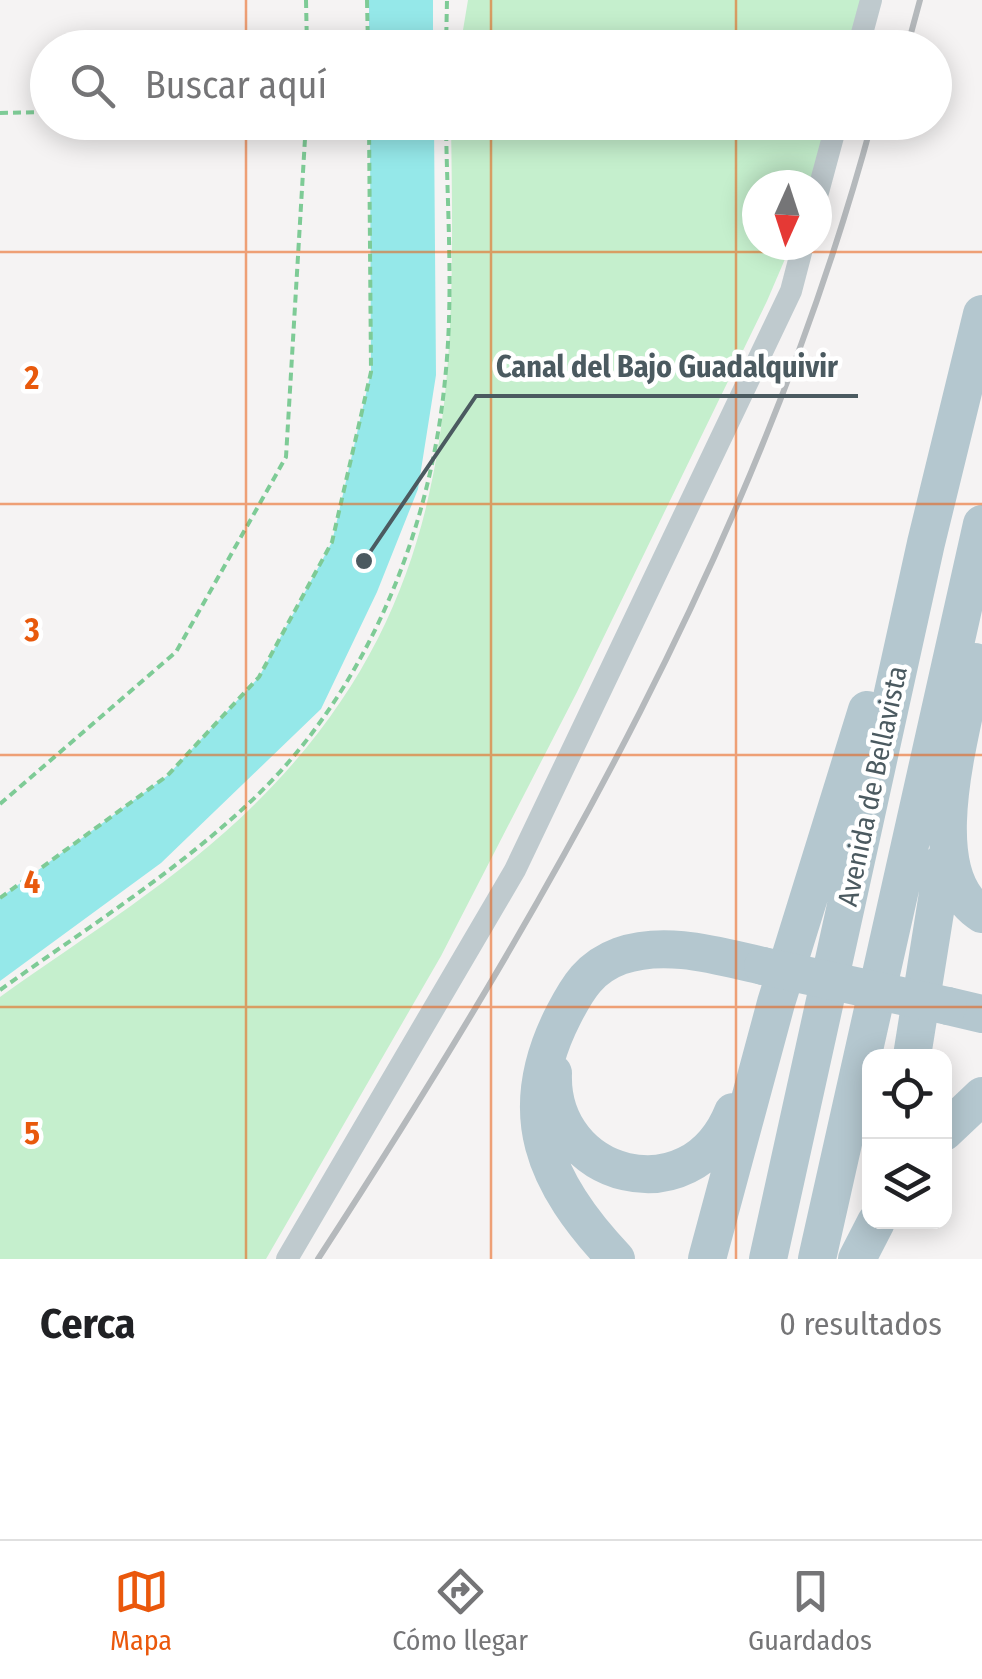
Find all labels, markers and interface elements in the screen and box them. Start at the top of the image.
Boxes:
search box [30,30,952,140]
icon: search [65,58,120,113]
text: Buscar aquí [145,62,327,108]
north arrow [742,170,832,260]
callout: Canal del Bajo Guadalquivir [476,336,858,396]
text: Canal del Bajo Guadalquivir [496,349,839,385]
text: 2 [24,359,40,397]
text: 3 [23,611,40,649]
street label: Avenida de Bellavista [831,663,914,909]
text: 4 [24,863,40,901]
map controls [862,1049,952,1229]
button: locate [862,1049,952,1139]
text: 5 [24,1114,40,1152]
button: layers [862,1139,952,1229]
text: Cerca [40,1299,135,1349]
text: 0 resultados [779,1305,942,1343]
tab: Mapa [110,1564,172,1657]
tab: Cómo llegar [392,1564,528,1657]
tab: Guardados [748,1564,872,1657]

